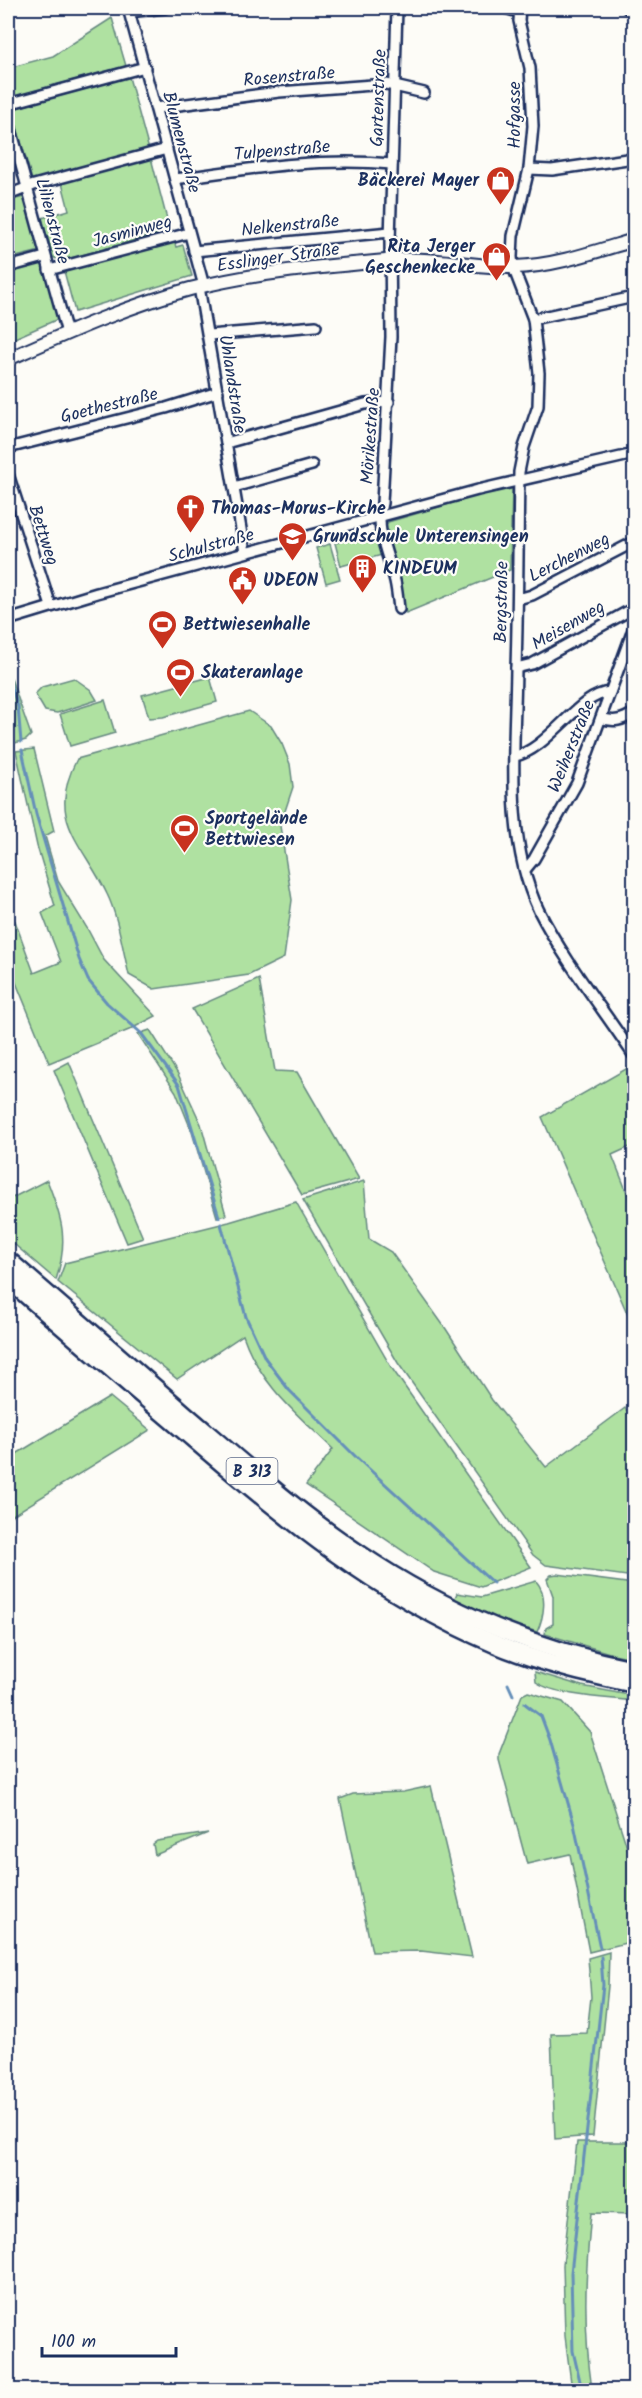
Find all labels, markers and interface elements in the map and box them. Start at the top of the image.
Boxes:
street label: Gartenstraße [363,49,396,147]
street label: Rosenstraße [242,59,336,96]
street label: Hofgasse [501,81,530,149]
street label: Blumenstraße [153,88,208,196]
street label: Tulpenstraße [233,133,332,170]
shop icon: Bäckerei Mayer [484,164,516,206]
place label: Bäckerei Mayer [358,167,480,196]
street label: Lilienstraße [26,175,77,268]
street label: Nelkenstraße [240,207,341,246]
street label: Jasminweg [89,208,176,257]
place label: Rita Jerger Geschenkecke [365,233,476,283]
street label: Esslinger Straße [215,236,341,281]
shop icon: Rita Jerger Geschenkecke [480,240,512,282]
street label: Uhlandstraße [209,333,254,436]
street label: Goethestraße [58,380,161,433]
street label: Mörikestraße [354,387,389,485]
church icon: Thomas-Morus-Kirche [174,492,206,534]
place label: Thomas-Morus-Kirche [211,495,386,524]
street label: Bettweg [19,501,66,570]
school or university icon: Grundschule Unterensingen [276,520,308,562]
street label: Schulstraße [165,521,258,572]
place label: Grundschule Unterensingen [313,523,529,552]
street label: Lerchenweg [524,525,615,591]
building icon: KINDEUM [346,552,378,594]
place label: KINDEUM [383,555,457,584]
street label: Bergstraße [487,561,518,643]
public building icon: UDEON [226,564,258,606]
place label: UDEON [263,567,319,596]
street label: Meisenweg [527,594,611,659]
sports icon: Bettwiesenhalle [146,608,178,650]
place label: Bettwiesenhalle [183,611,311,640]
sports icon: Skateranlage [164,656,196,698]
place label: Skateranlage [201,659,303,688]
street label: Weiherstraße [541,696,604,797]
place label: Sportgelände Bettwiesen [205,805,308,855]
sports icon: Sportgelände Bettwiesen [168,812,200,854]
road number: B 313 [226,1458,278,1484]
scale bar [42,2320,176,2358]
text: 100 m [51,2328,96,2357]

